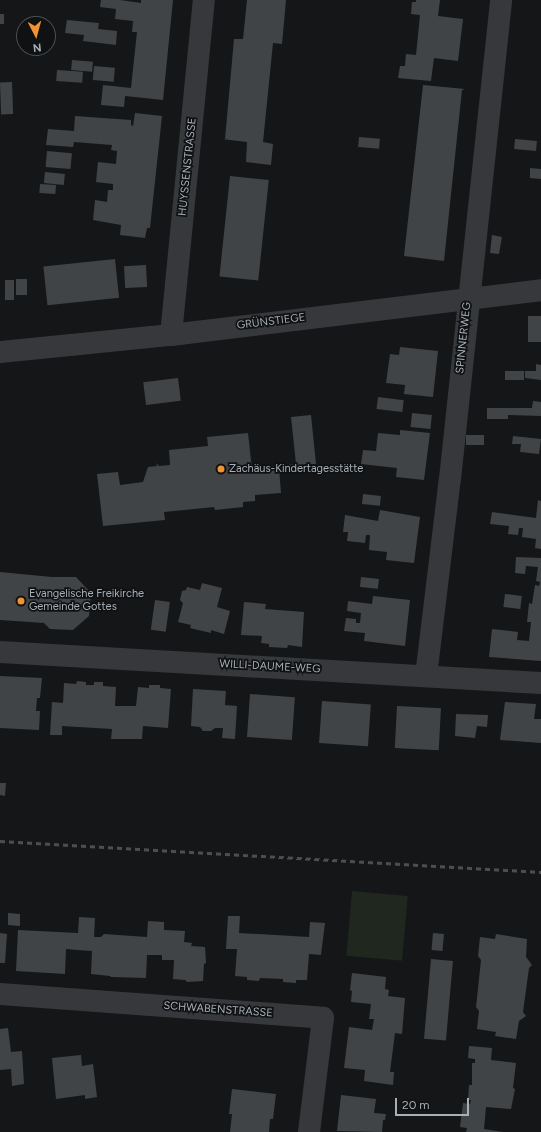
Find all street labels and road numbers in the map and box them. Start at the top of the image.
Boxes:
street label: HUYSSENSTRASSE [176,117,200,217]
street label: SPINNERWEG [454,302,474,374]
street label: GRÜNSTIEGE [236,311,306,333]
street label: WILLI-DAUME-WEG [219,658,321,676]
street label: SCHWABENSTRASSE [163,1000,273,1020]

